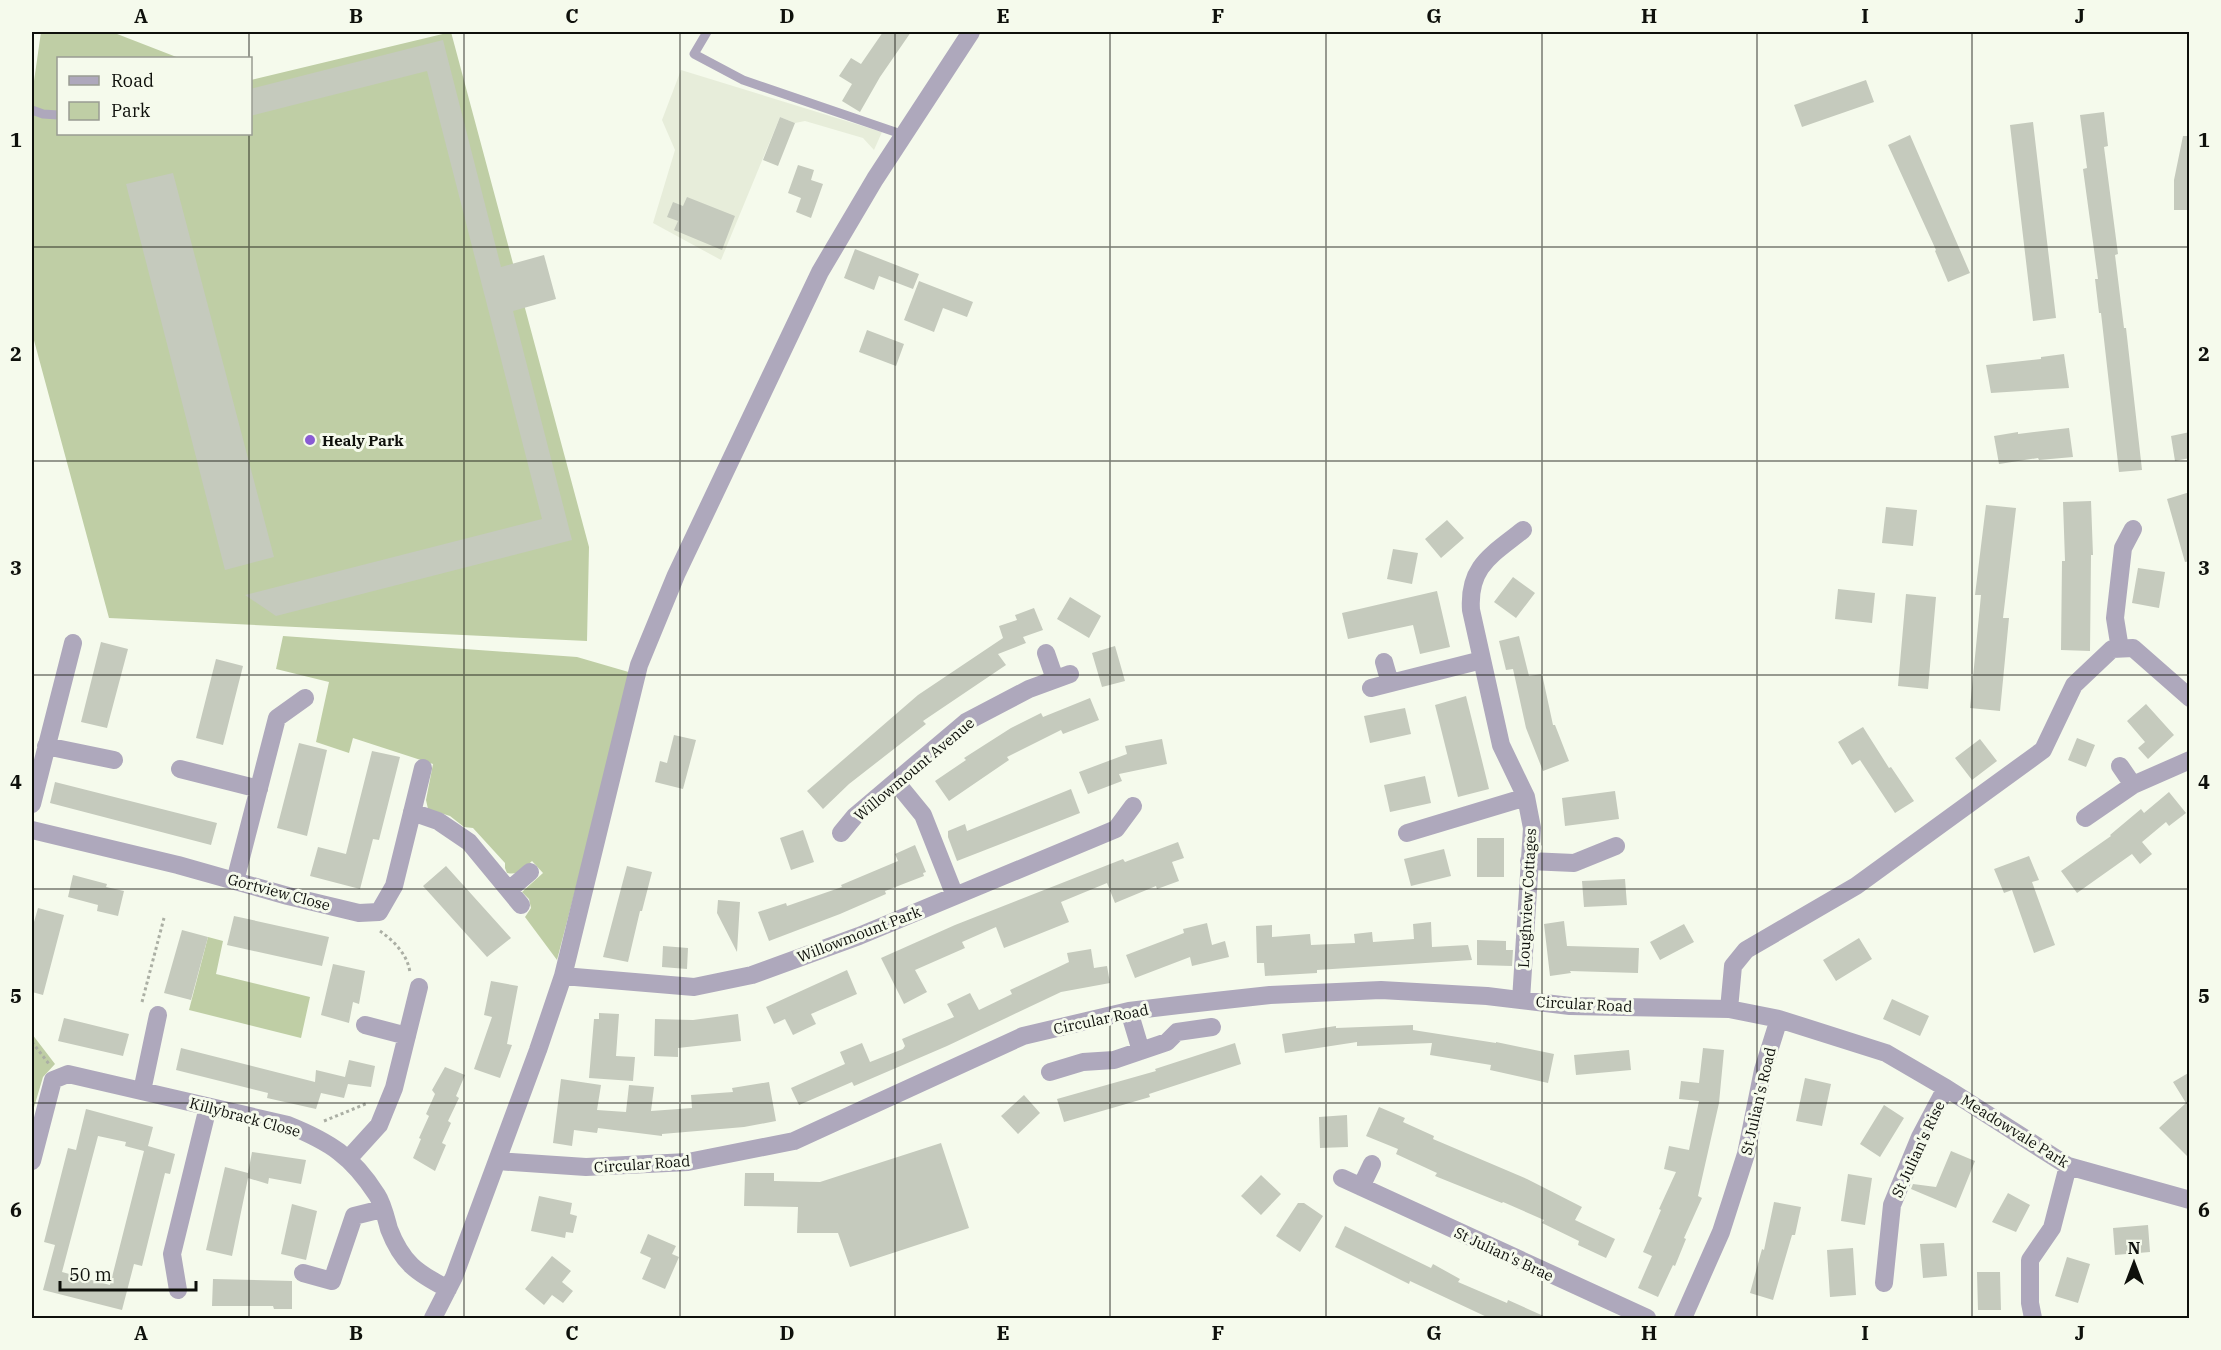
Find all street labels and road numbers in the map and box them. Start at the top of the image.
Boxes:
street label: Willowmount Avenue [850,713,978,825]
street label: Loughview Cottages [1514,828,1540,968]
street label: Gortview Close [226,869,332,915]
street label: Willowmount Park [794,902,924,966]
street label: Circular Road [1535,992,1633,1016]
street label: Circular Road [1052,1000,1150,1038]
street label: St Julian's Road [1736,1045,1780,1157]
street label: Meadowvale Park [1958,1090,2073,1172]
street label: Killybrack Close [187,1093,303,1141]
street label: St Julian's Rise [1887,1098,1949,1200]
street label: Circular Road [593,1151,691,1177]
street label: St Julian's Brae [1451,1223,1557,1285]

